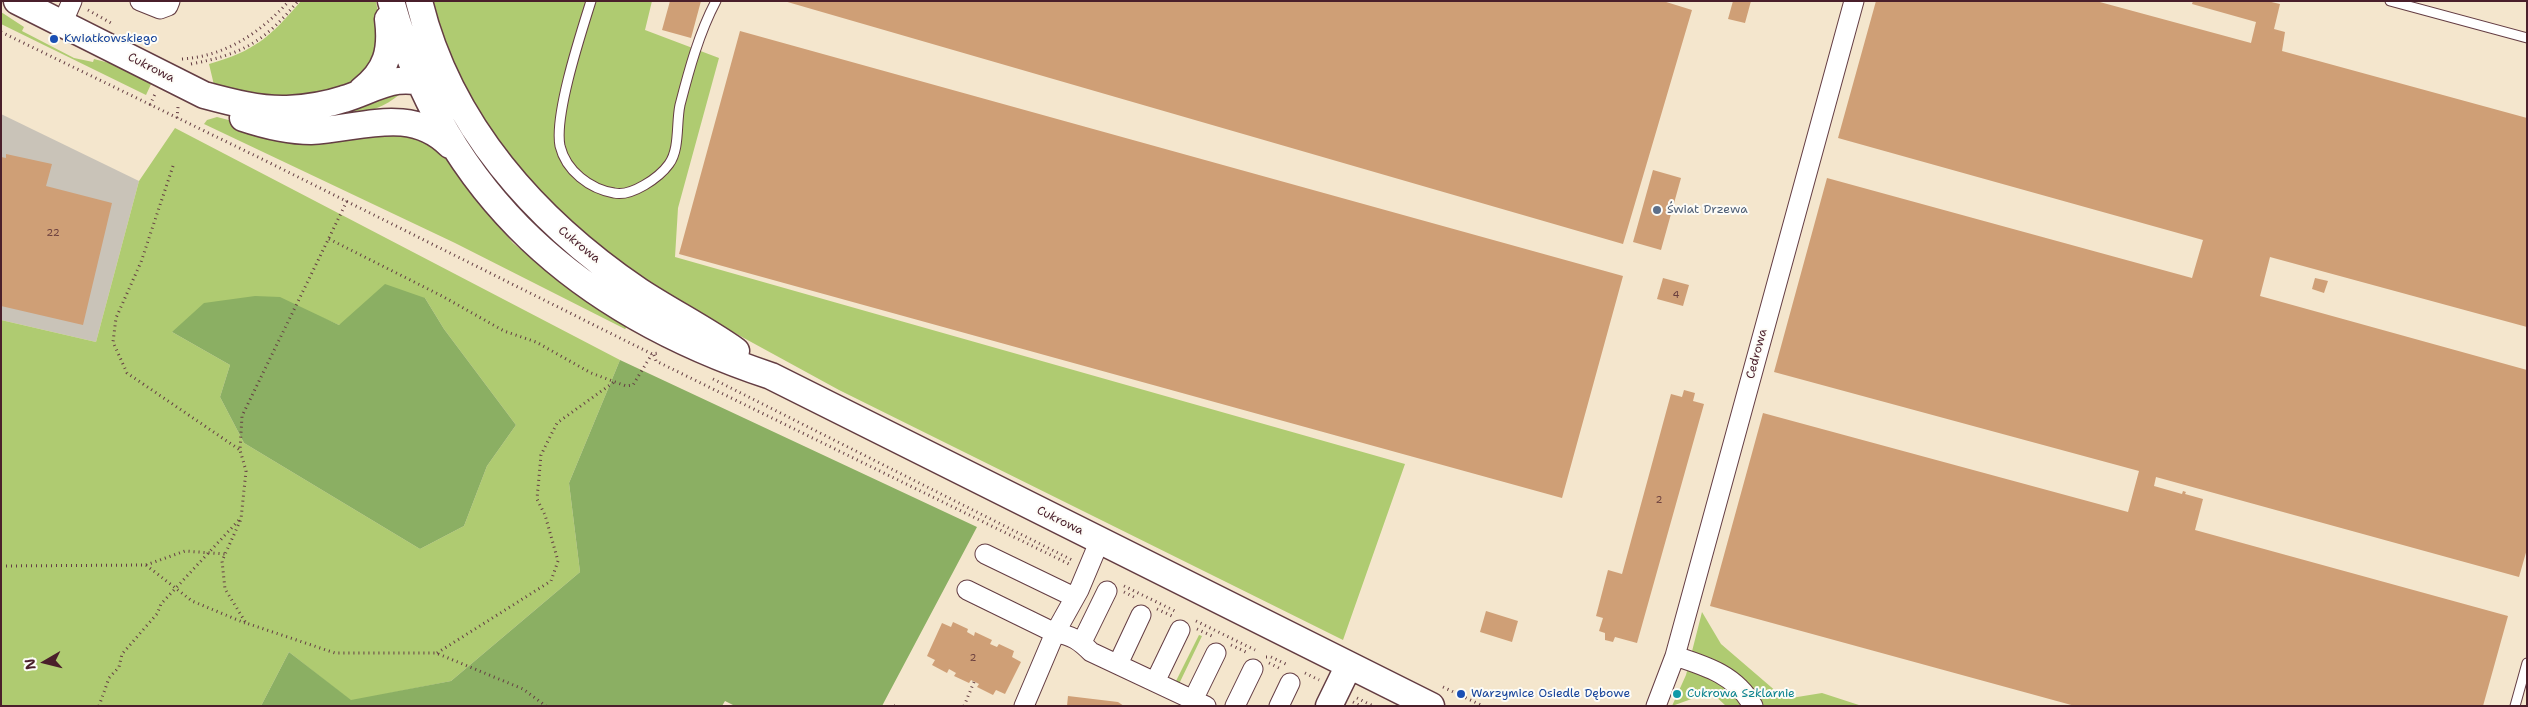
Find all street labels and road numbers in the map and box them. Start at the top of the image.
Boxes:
street label: Cukrowa [125,50,177,86]
street label: Cukrowa [555,224,603,266]
street label: Cedrowa [1743,327,1771,381]
street label: Cukrowa [1034,503,1086,539]

